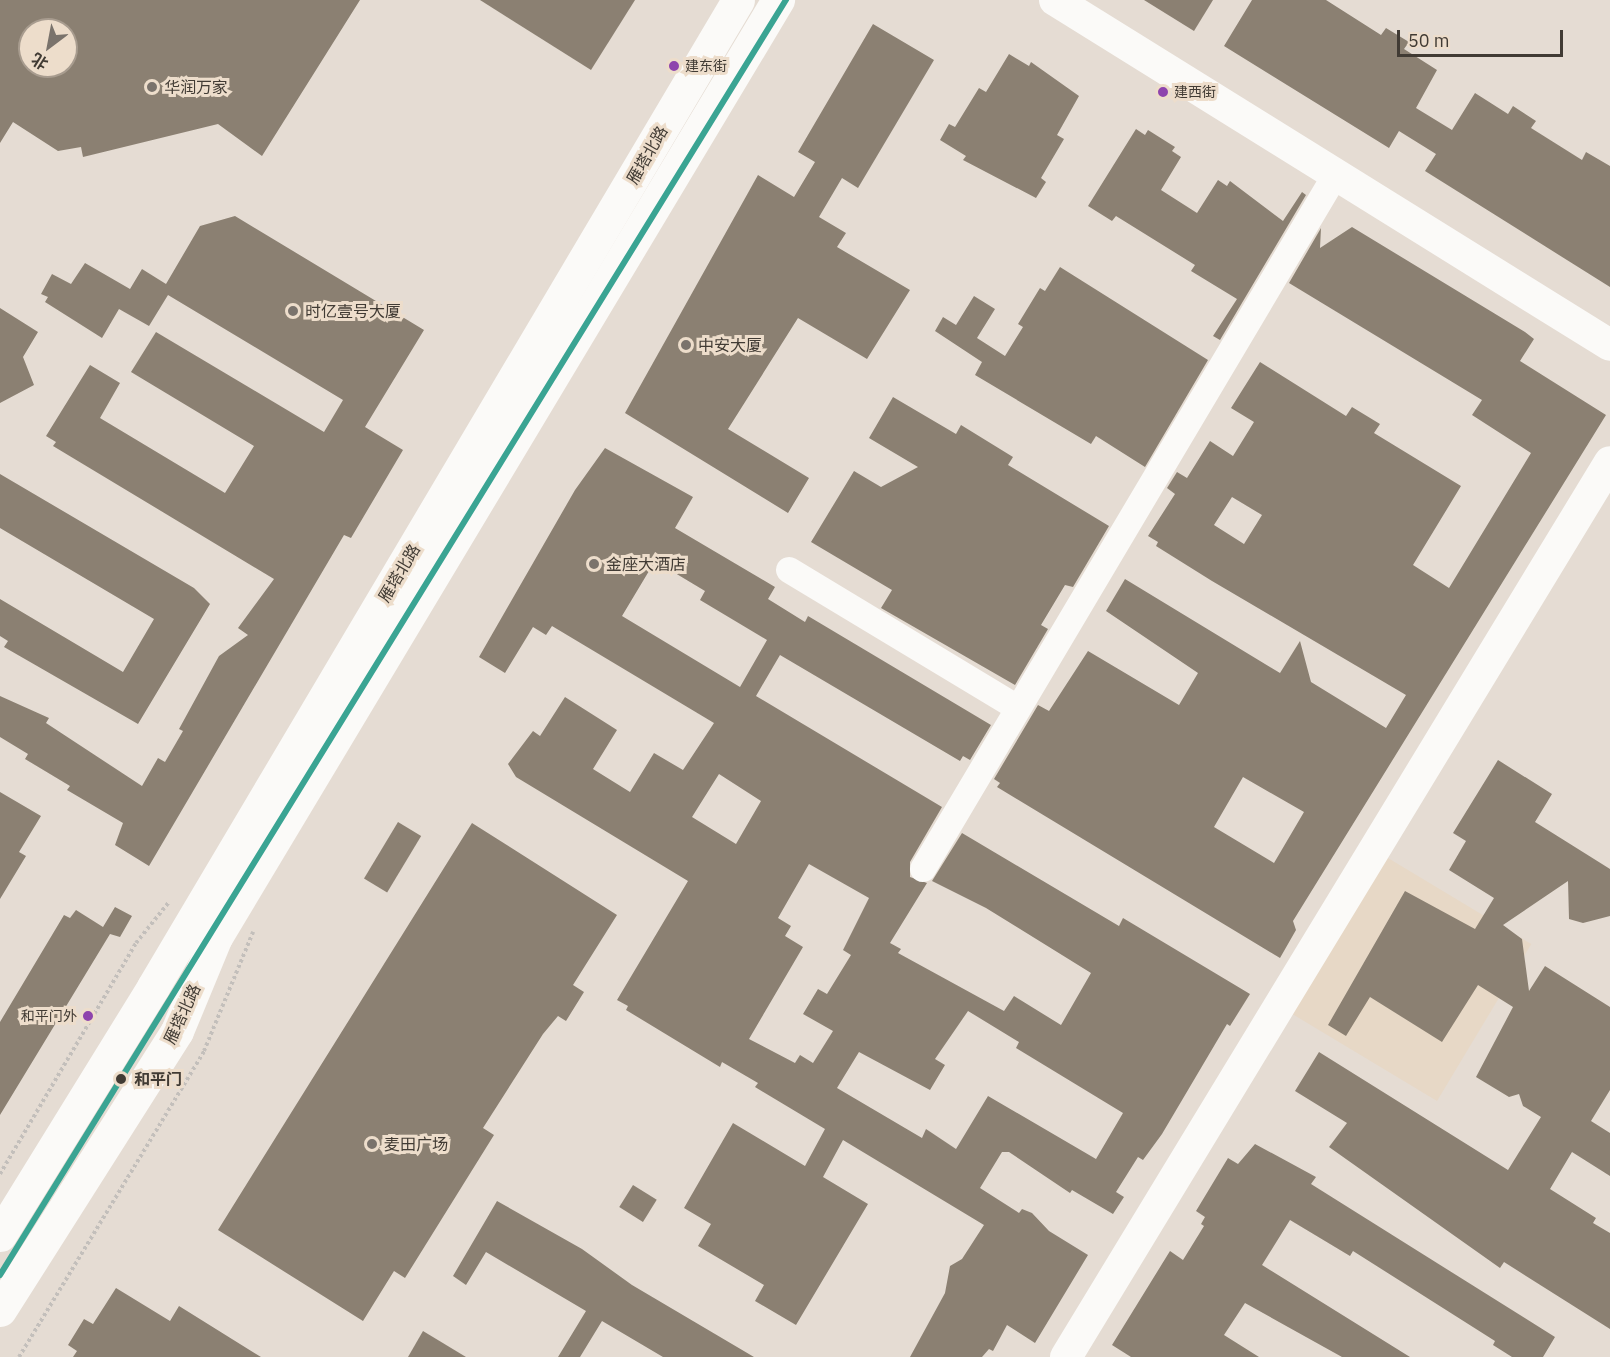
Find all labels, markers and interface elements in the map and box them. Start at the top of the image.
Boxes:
north arrow [18,18,78,78]
scale bar [1400,18,1566,56]
text: 50 m [1408,29,1450,52]
text: 北 [27,49,52,74]
place label: 建东街 [685,58,727,74]
marker: 建东街 [668,60,680,72]
place label: 华润万家 [164,77,228,97]
marker: 华润万家 [145,80,159,94]
place label: 建西街 [1174,84,1216,100]
marker: 建西街 [1157,86,1169,98]
street label: 雁塔北路 [623,122,671,188]
place label: 时亿壹号大厦 [305,301,401,321]
marker: 时亿壹号大厦 [286,304,300,318]
place label: 中安大厦 [698,335,762,355]
marker: 中安大厦 [679,338,693,352]
street label: 雁塔北路 [374,541,424,605]
place label: 金座大酒店 [606,554,686,574]
marker: 金座大酒店 [587,557,601,571]
street label: 雁塔北路 [160,981,204,1047]
place label: 和平门外 [21,1008,77,1024]
marker: 和平门外 [82,1010,94,1022]
place label: 和平门 [134,1069,182,1089]
marker: 和平门 [112,1070,130,1088]
place label: 麦田广场 [384,1134,448,1154]
marker: 麦田广场 [365,1137,379,1151]

